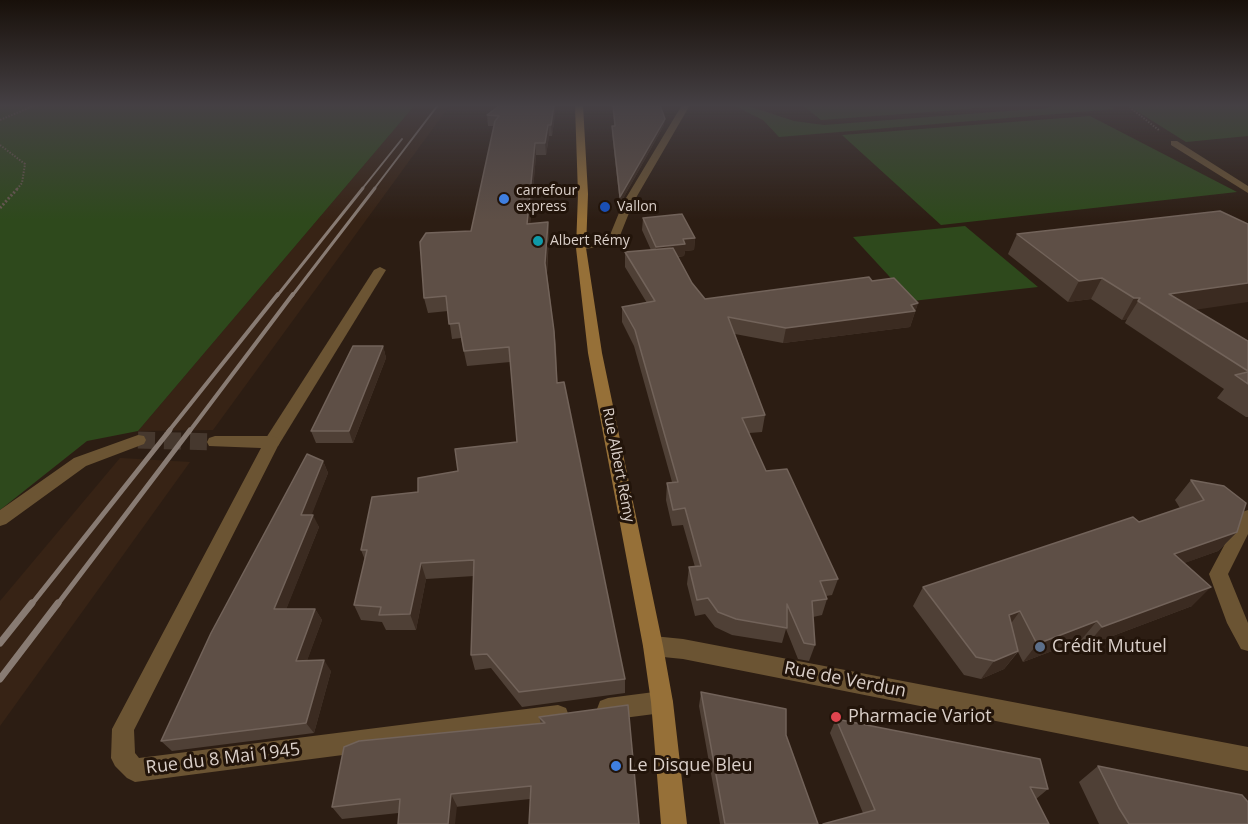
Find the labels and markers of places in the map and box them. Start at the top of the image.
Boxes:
place label: carrefour express [516,183,577,216]
marker: carrefour express [497,192,511,206]
place label: Vallon [617,199,657,215]
marker: Vallon [598,200,612,214]
place label: Albert Rémy [550,233,630,249]
marker: Albert Rémy [531,234,545,248]
place label: Crédit Mutuel [1052,636,1167,658]
marker: Crédit Mutuel [1033,640,1047,654]
place label: Pharmacie Variot [848,706,992,728]
marker: Pharmacie Variot [829,710,843,724]
place label: Le Disque Bleu [628,755,753,777]
marker: Le Disque Bleu [609,759,623,773]

